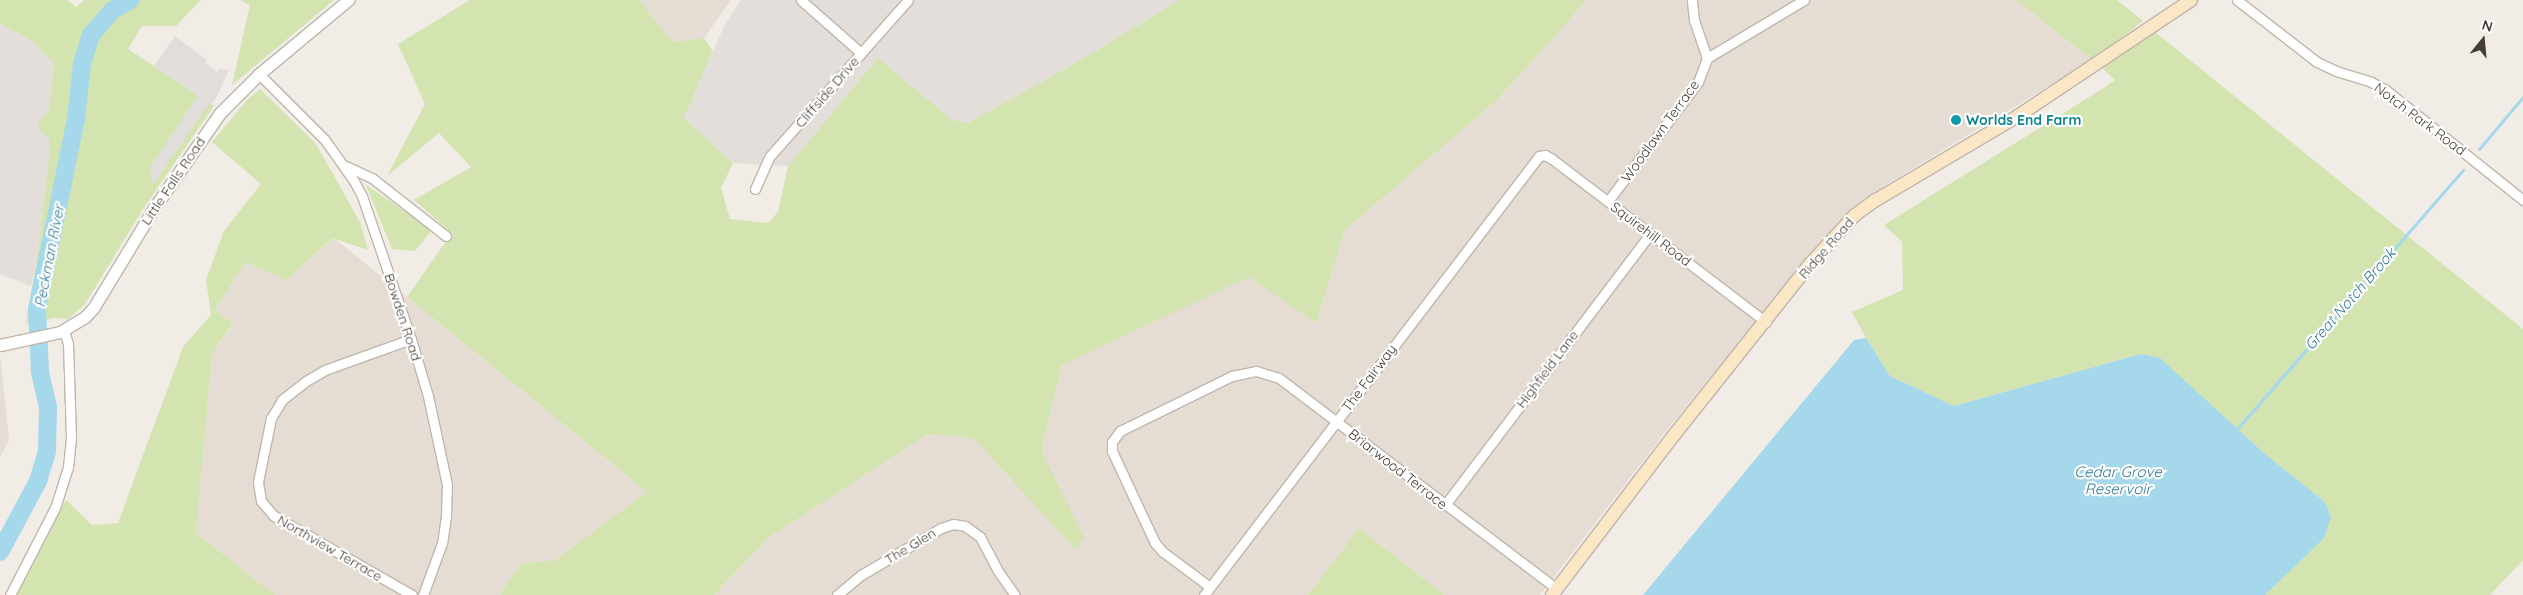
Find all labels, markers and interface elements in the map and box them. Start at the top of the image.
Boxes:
north arrow [2458,15,2508,65]
text: N [2480,16,2495,36]
street label: Cliffside Drive [791,53,863,131]
street label: Woodlawn Terrace [1617,77,1703,185]
street label: Notch Park Road [2371,79,2469,159]
place label: Worlds End Farm [1966,112,2081,128]
marker: Worlds End Farm [1950,114,1962,126]
street label: Little Falls Road [137,134,209,228]
street label: Squirehill Road [1608,198,1694,270]
water label: Peckman River [30,203,68,309]
street label: Ridge Road [1795,214,1857,282]
water label: Great Notch Brook [2301,244,2399,354]
street label: Bowden Road [381,271,425,363]
street label: Highfield Lane [1512,327,1582,411]
street label: The Fairway [1338,341,1400,415]
street label: Briarwood Terrace [1345,425,1451,513]
water label: Cedar Grove Reservoir [2074,462,2162,497]
street label: Northview Terrace [275,511,385,585]
street label: The Glen [881,524,939,568]

